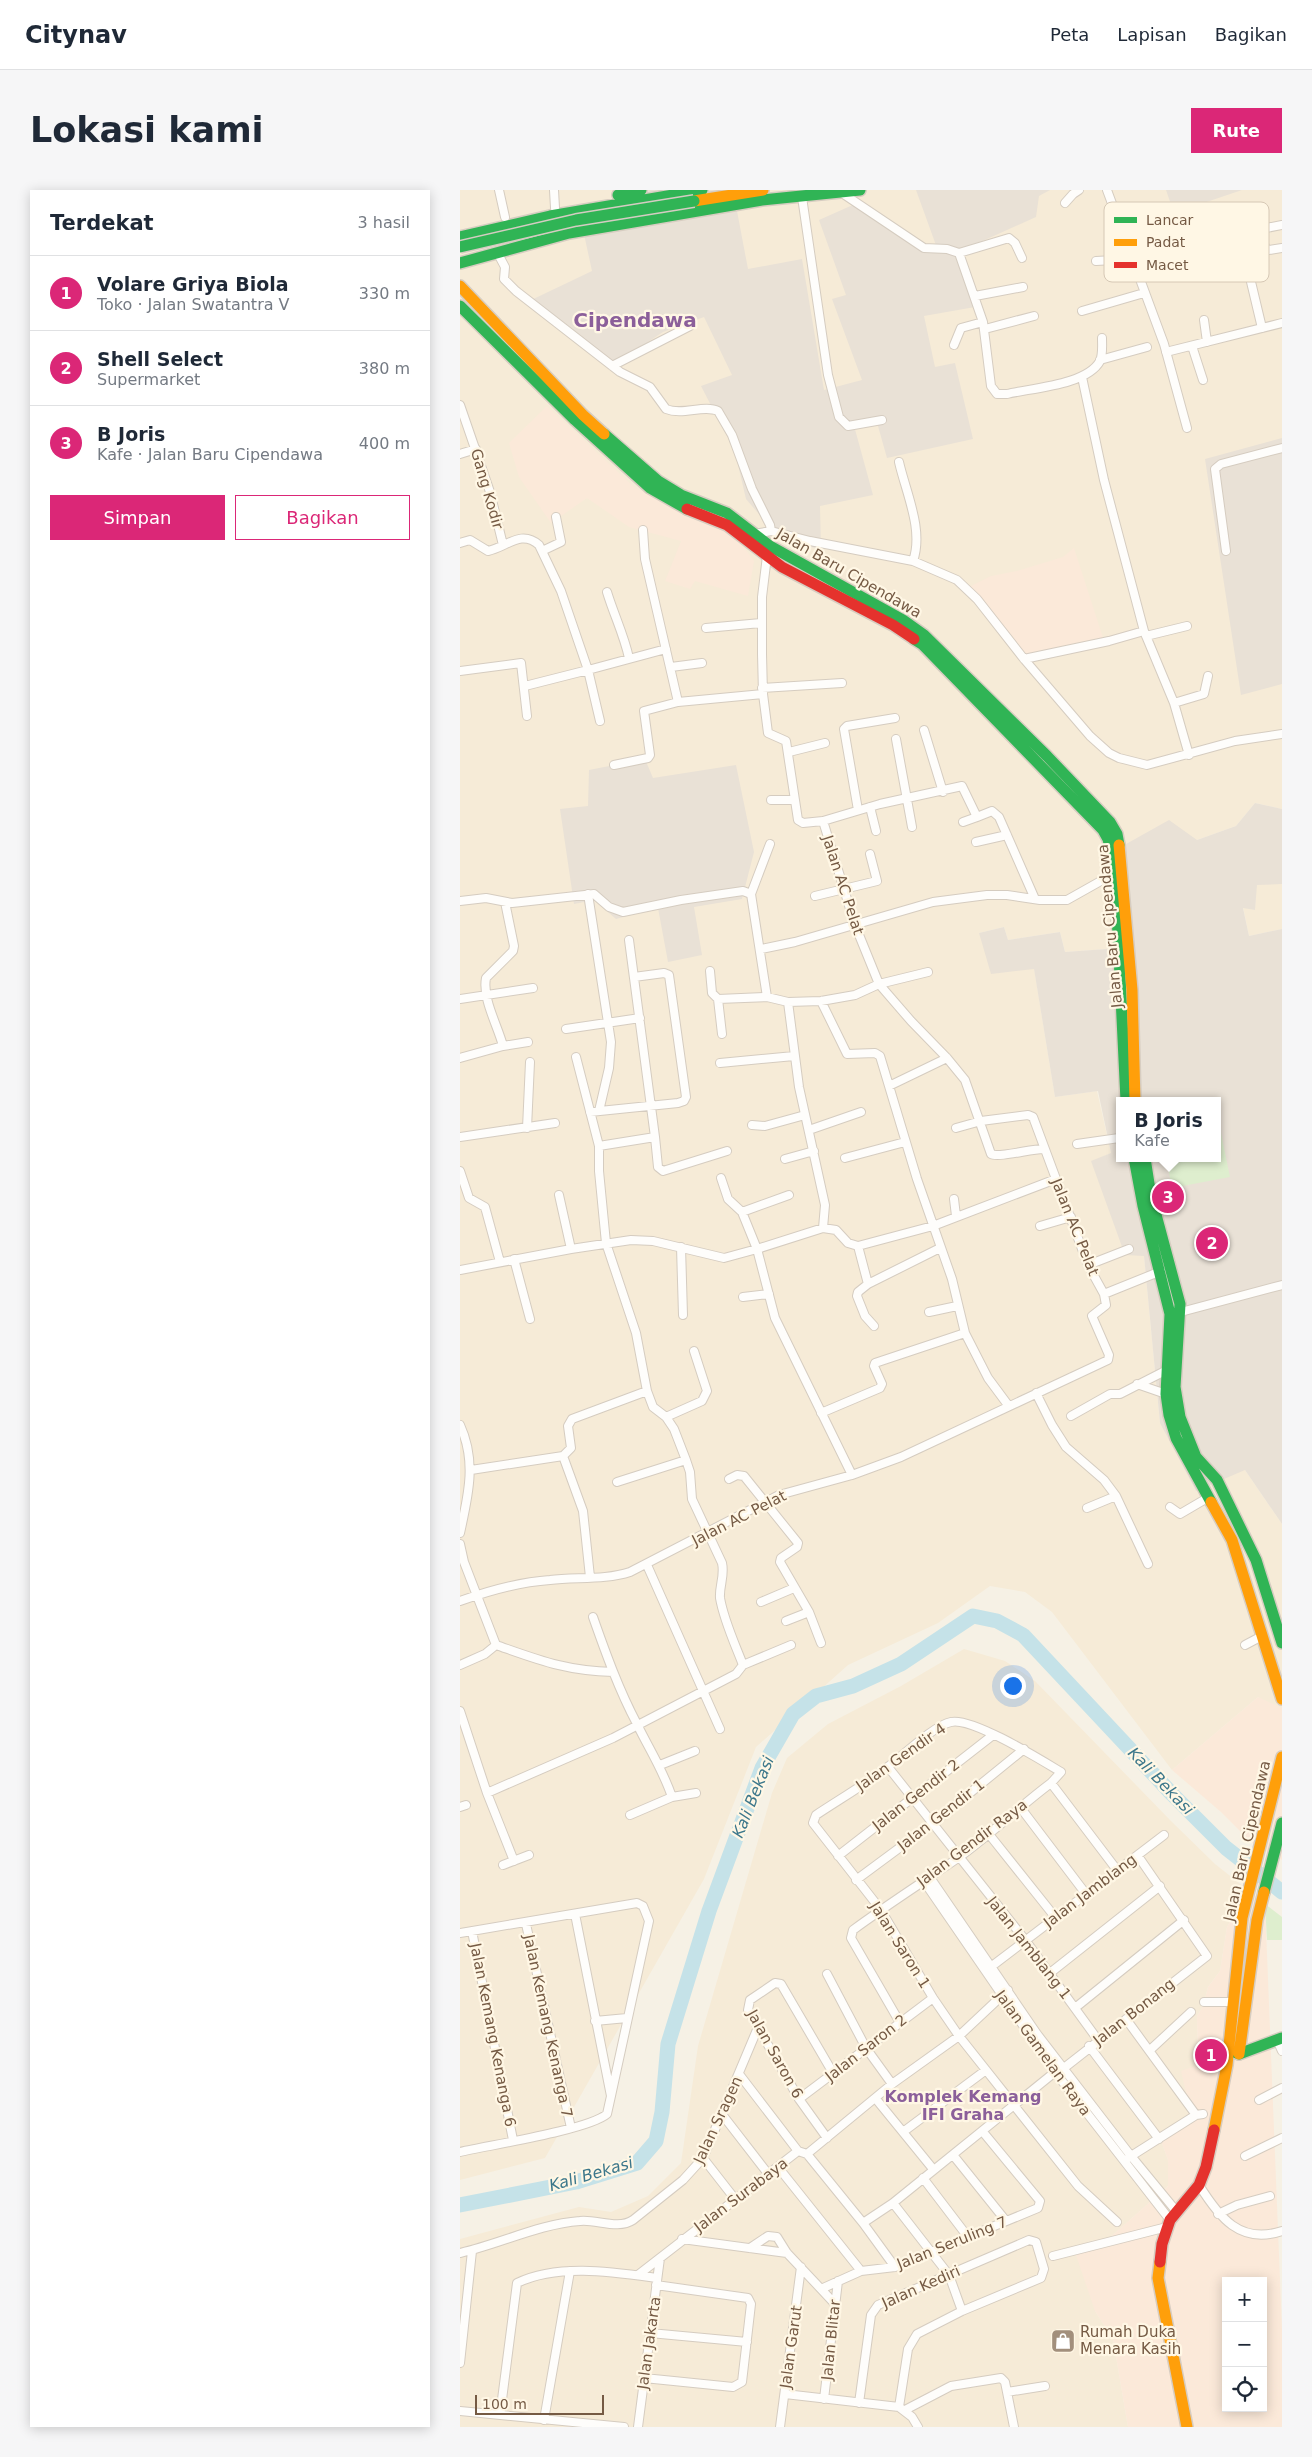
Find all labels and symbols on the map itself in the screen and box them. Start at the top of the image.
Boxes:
legend [1104,202,1269,282]
text: Lancar [1146,212,1194,228]
text: Padat [1146,234,1186,250]
text: Macet [1146,257,1189,273]
district label: Cipendawa [573,308,697,332]
street label: Gang Kodir [467,447,507,532]
street label: Jalan Baru Cipendawa [773,524,925,622]
street label: Jalan AC Pelat [818,832,868,937]
street label: Jalan Baru Cipendawa [1094,843,1126,1010]
street label: Jalan AC Pelat [1047,1175,1103,1278]
pin: 3 [1152,1178,1184,1216]
pin: 2 [1196,1224,1228,1262]
street label: Jalan AC Pelat [688,1486,789,1550]
your location [1000,1673,1026,1699]
street label: Jalan Gendir 4 [852,1719,949,1795]
water label: Kali Bekasi [1124,1743,1198,1819]
water label: Kali Bekasi [728,1753,778,1841]
street label: Jalan Gendir 2 [868,1755,963,1835]
street label: Jalan Baru Cipendawa [1220,1759,1274,1924]
street label: Jalan Gendir 1 [893,1775,988,1855]
street label: Jalan Gendir Raya [912,1796,1031,1891]
street label: Jalan Jamblang [1039,1850,1140,1932]
street label: Jalan Jamblang 1 [983,1892,1075,2003]
street label: Jalan Saron 1 [866,1897,934,1992]
street label: Jalan Kemang Kenanga 7 [520,1932,576,2119]
street label: Jalan Kemang Kenanga 6 [466,1941,520,2128]
street label: Jalan Bonang [1089,1975,1178,2050]
street label: Jalan Gamelan Raya [991,1986,1095,2119]
street label: Jalan Saron 6 [743,2006,807,2102]
street label: Jalan Saron 2 [821,2010,910,2086]
pin: 1 [1195,2036,1227,2074]
street label: Jalan Sragen [689,2073,746,2167]
district label: Komplek Kemang IFI Graha [884,2087,1042,2124]
water label: Kali Bekasi [547,2153,636,2195]
street label: Jalan Surabaya [690,2154,791,2237]
street label: Jalan Seruling 7 [893,2213,1010,2274]
street label: Jalan Kediri [878,2262,963,2313]
street label: Jalan Jakarta [633,2295,664,2392]
street label: Jalan Blitar [818,2298,844,2382]
street label: Jalan Garut [776,2304,806,2391]
place label: Rumah Duka Menara Kasih [1080,2323,1181,2358]
shop icon: Rumah Duka Menara Kasih [1050,2328,1076,2354]
scale bar [475,2392,604,2415]

